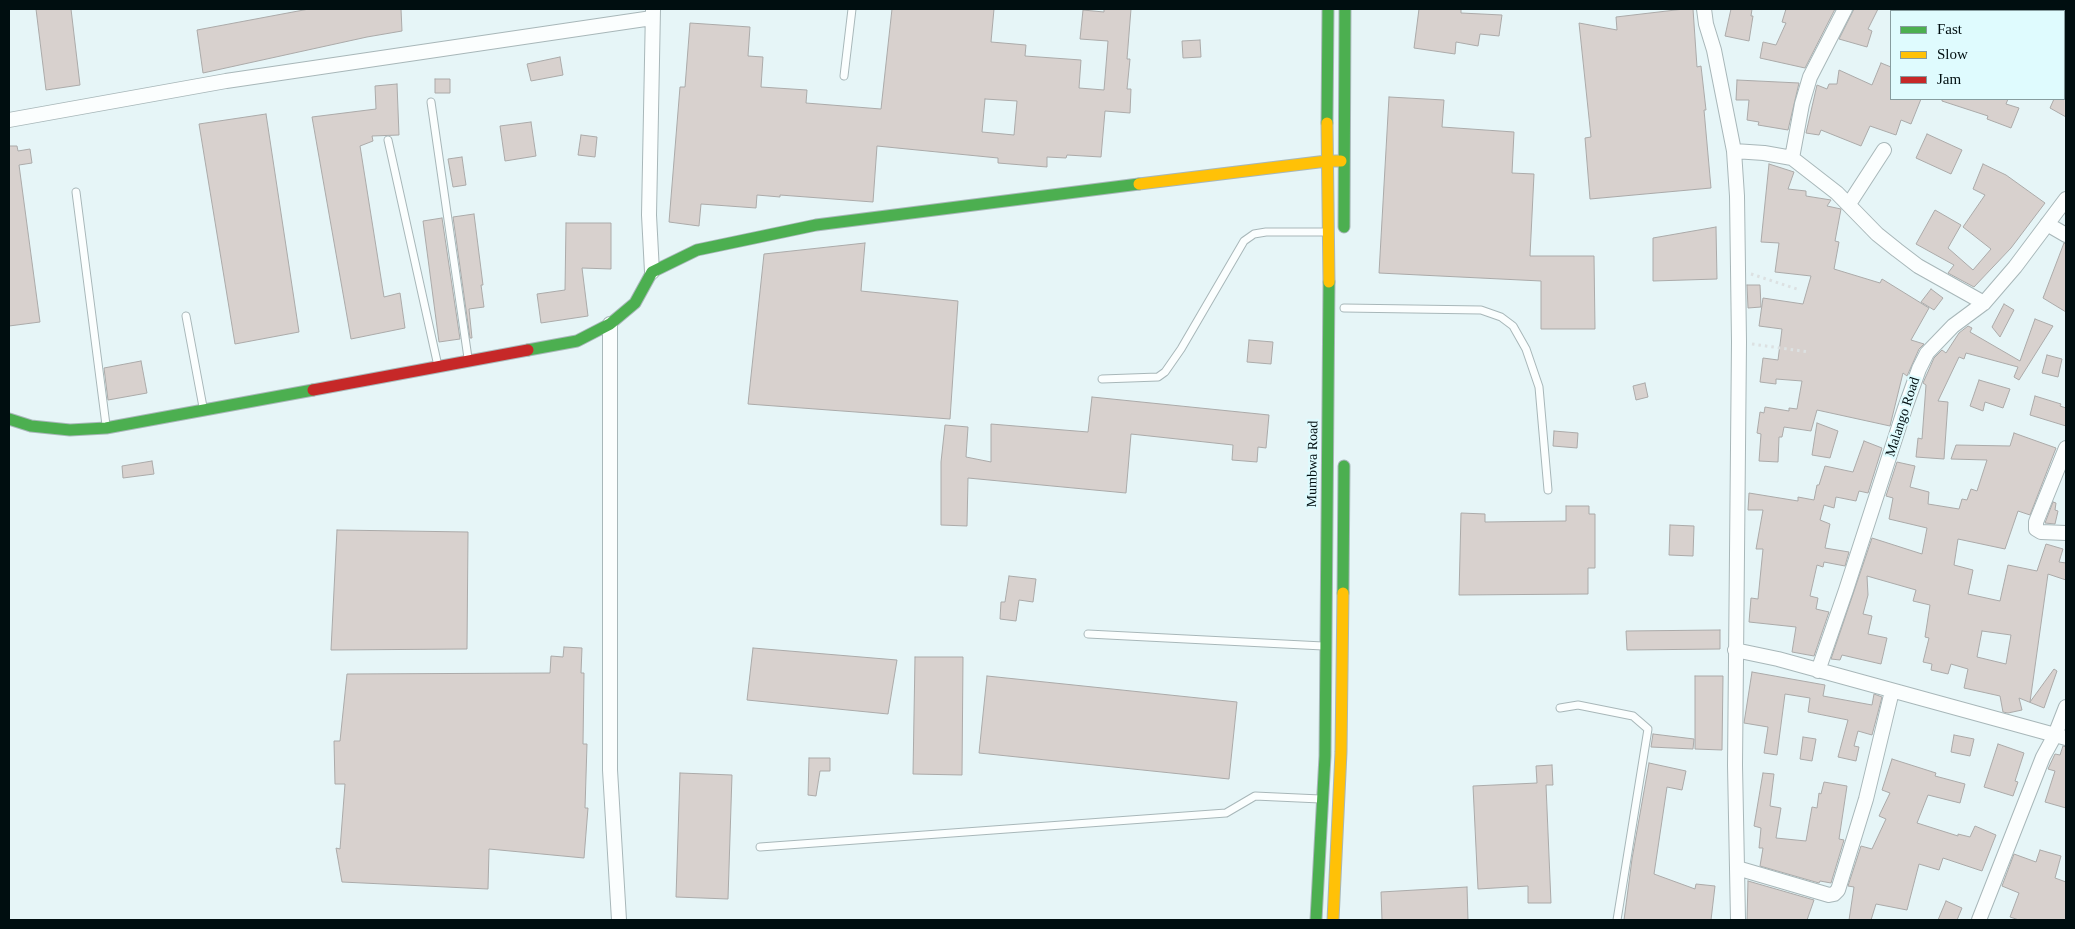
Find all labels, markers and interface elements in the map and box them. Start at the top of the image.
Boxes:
legend [1890,10,2065,100]
text: Fast [1937,21,1962,37]
text: Slow [1937,46,1968,62]
text: Jam [1937,71,1961,87]
street label: Malango Road [1882,375,1924,459]
street label: Mumbwa Road [1304,421,1322,507]

